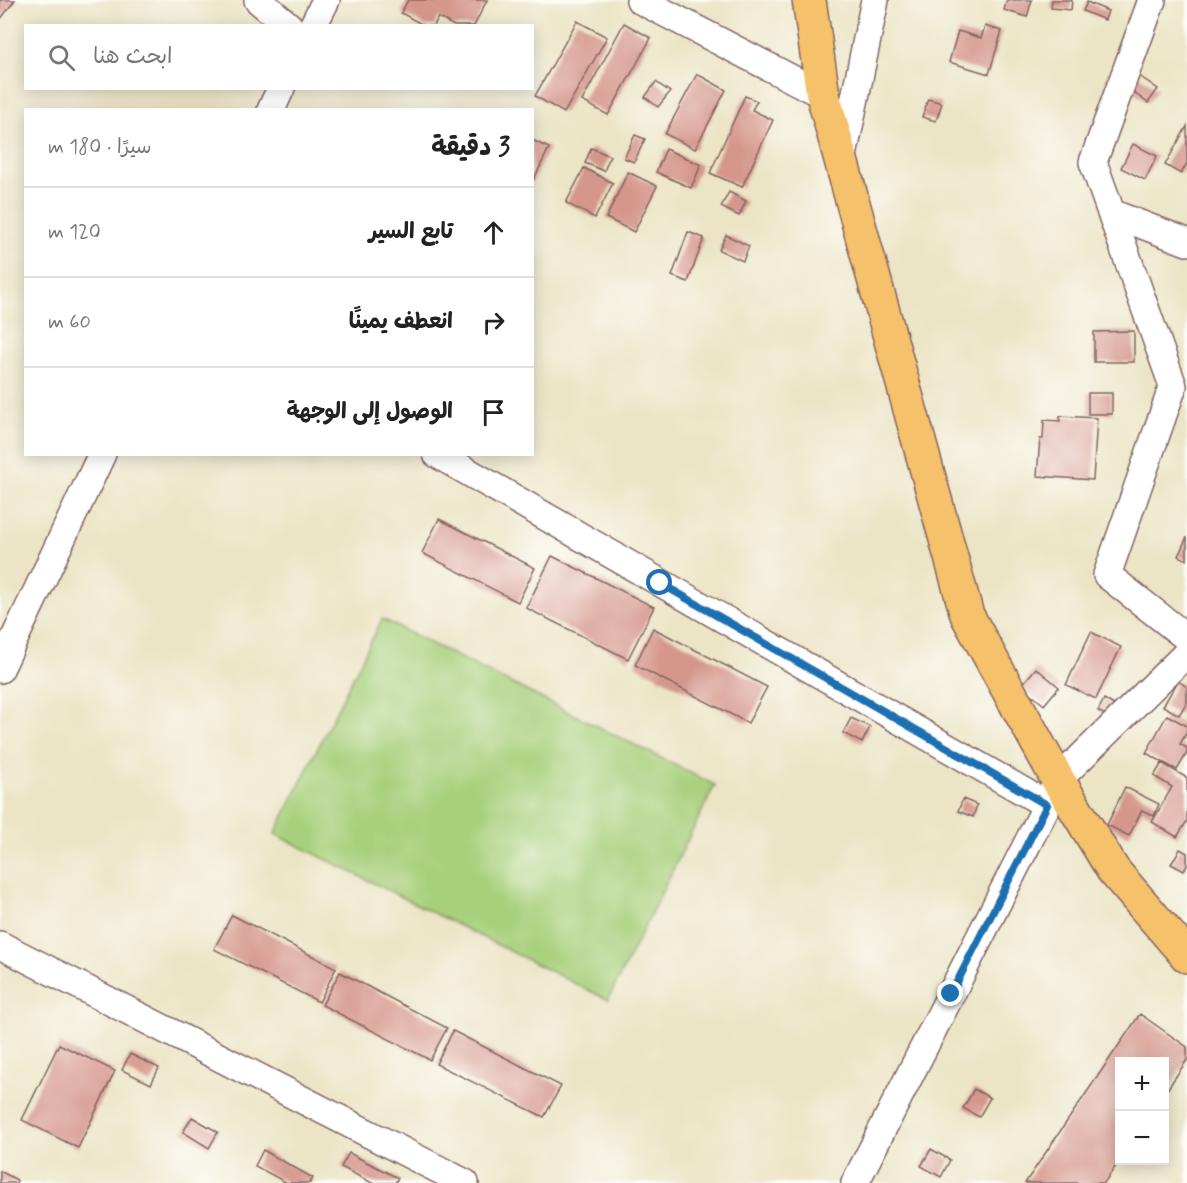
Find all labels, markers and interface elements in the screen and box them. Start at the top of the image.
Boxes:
search box [24,24,534,90]
icon: search [45,41,78,74]
text: ابحث هنا [93,43,173,71]
text: 3 دقيقة [431,131,510,165]
text: سيرًا · 180 m [48,134,151,161]
icon: ahead [477,216,510,249]
text: تابع السير [369,218,453,246]
text: 120 m [48,219,101,246]
icon: right [477,306,510,339]
text: انعطف يمينًا [349,308,453,336]
text: 60 m [48,309,91,336]
icon: arrive [477,396,510,429]
text: الوصول إلى الوجهة [286,398,453,426]
route start [646,569,672,595]
route end [937,980,963,1006]
map controls [1115,1057,1169,1165]
button: + [1115,1057,1169,1111]
button: − [1115,1111,1169,1165]

